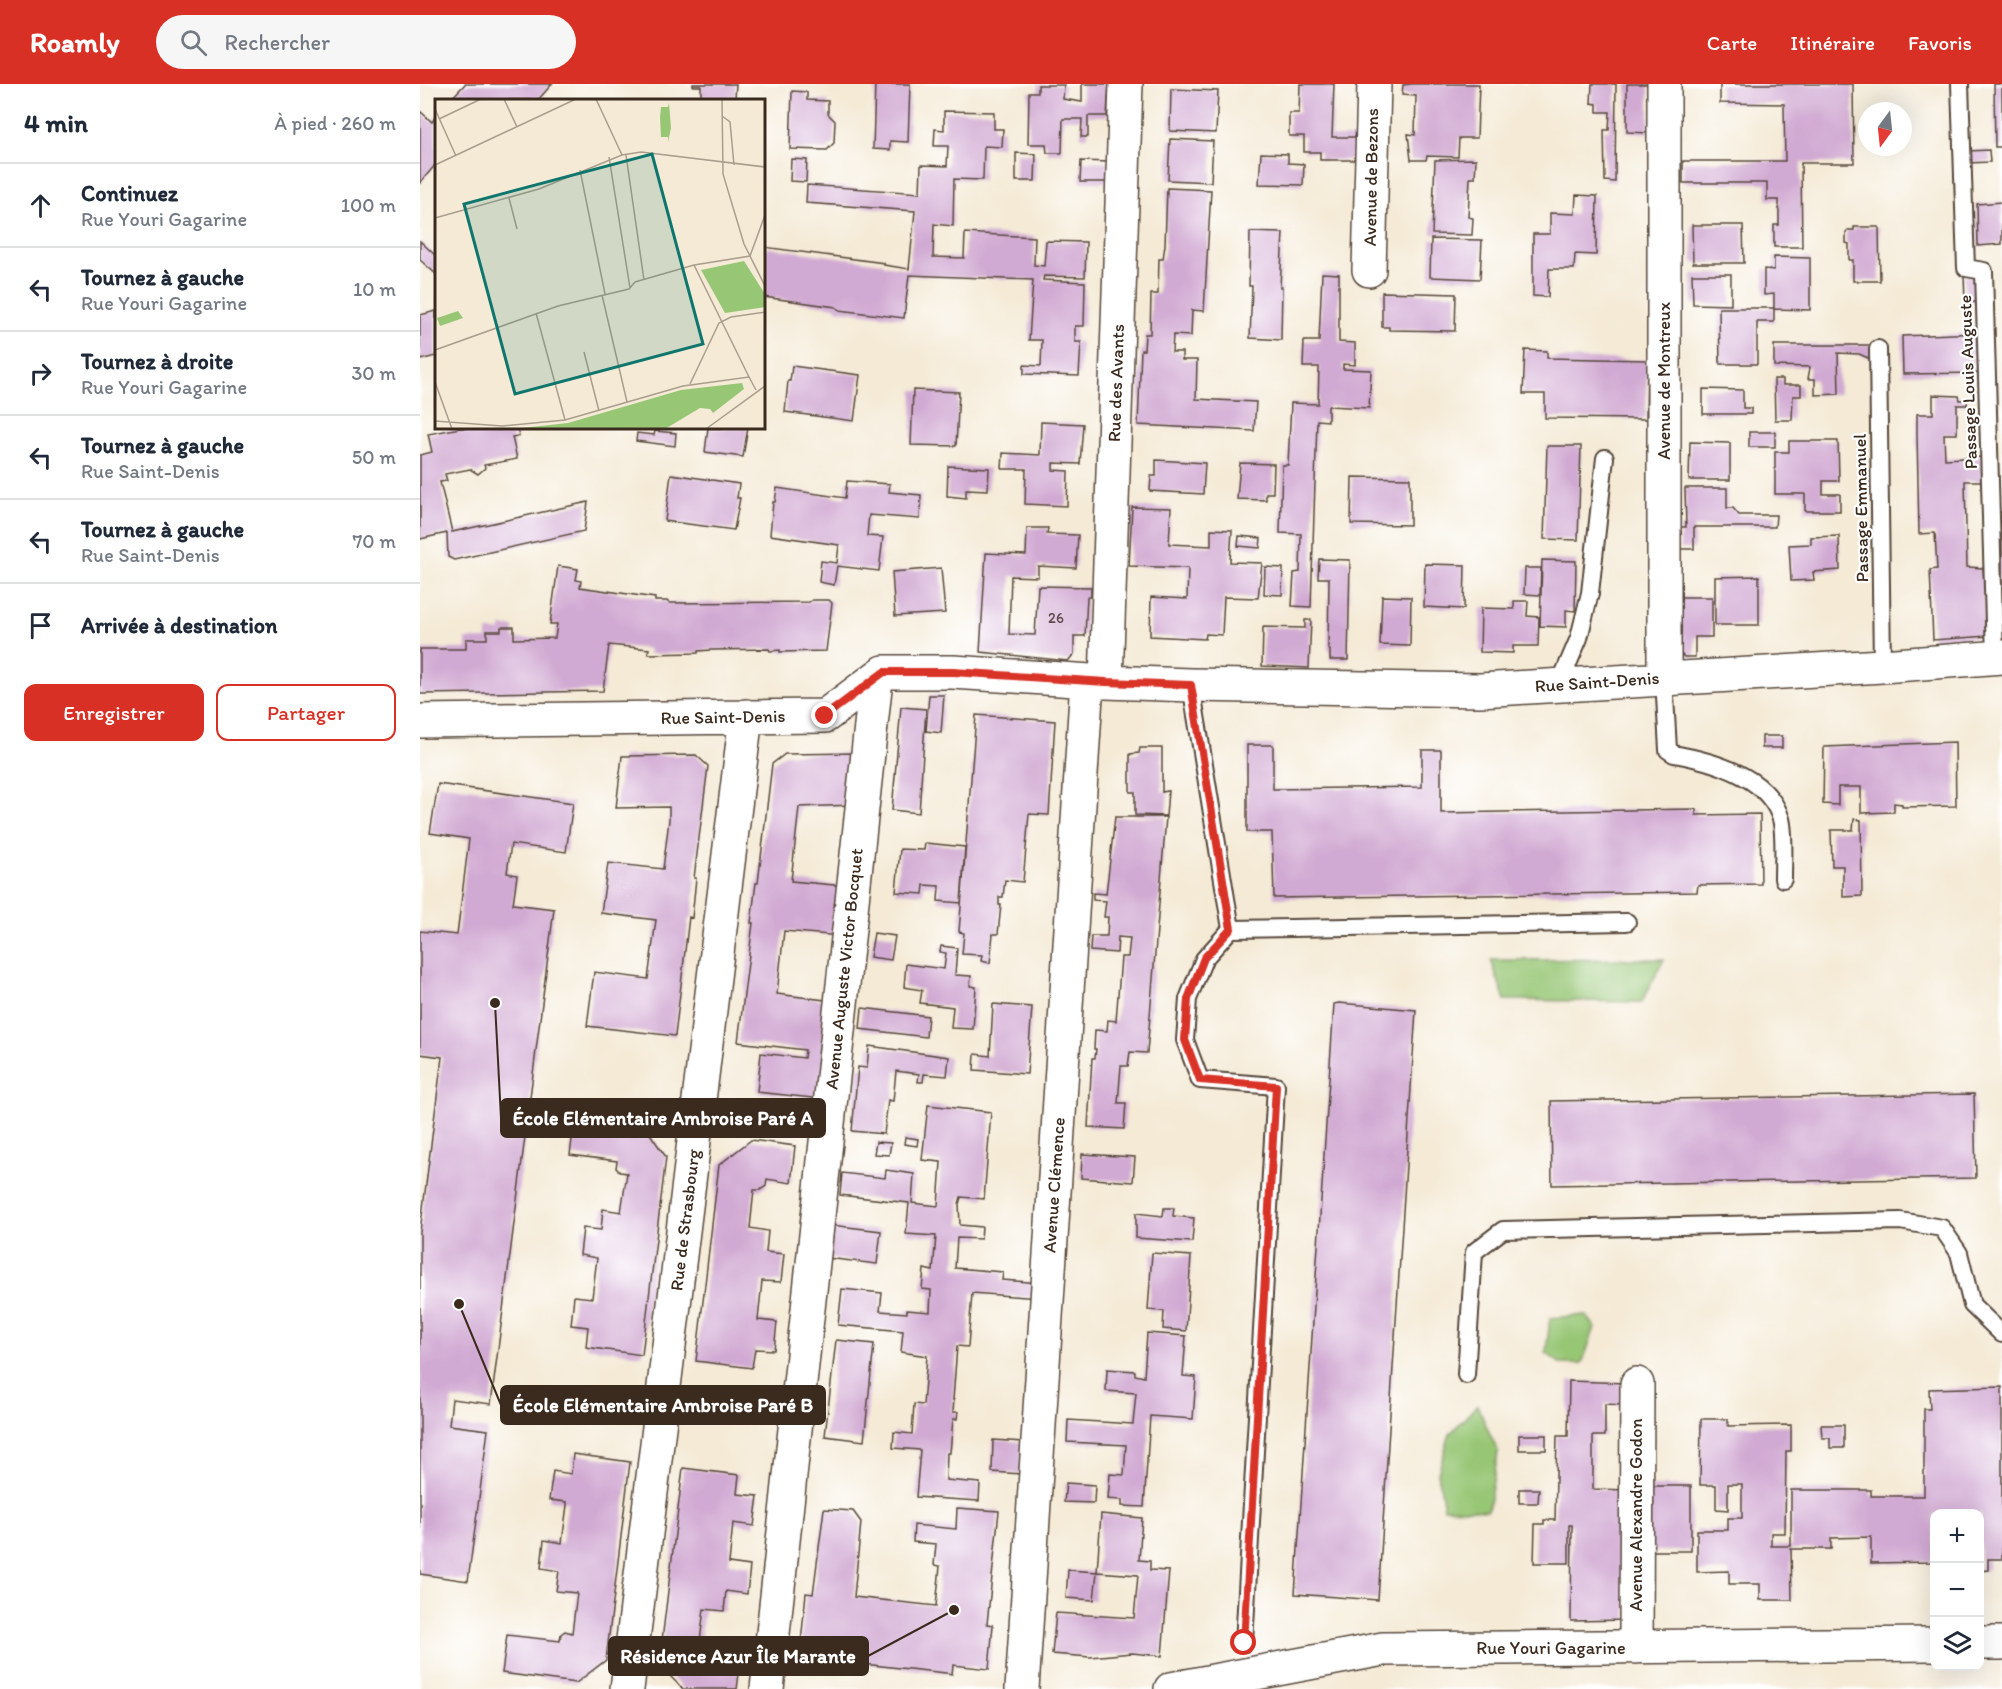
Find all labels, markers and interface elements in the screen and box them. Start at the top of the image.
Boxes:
search box [156,15,576,69]
text: Roamly [30,25,120,59]
icon: search [177,26,210,59]
text: Rechercher [225,29,330,56]
text: Carte [1707,30,1757,55]
text: Itinéraire [1790,30,1875,55]
text: Favoris [1908,30,1972,55]
inset map [435,99,765,429]
north arrow [1858,102,1912,156]
text: 4 min [24,107,88,139]
street label: Avenue de Bezons [1359,108,1383,246]
text: À pied · 260 m [274,111,396,135]
text: Continuez [81,180,178,207]
icon: ahead [24,189,57,222]
text: 100 m [341,193,396,217]
text: Rue Youri Gagarine [81,207,247,231]
text: Tournez à gauche [81,264,244,291]
icon: left [24,273,57,306]
text: 10 m [353,277,396,301]
text: Rue Youri Gagarine [81,291,247,315]
street label: Passage Louis Auguste [1954,294,1982,470]
street label: Avenue de Montreux [1653,302,1675,460]
street label: Rue des Avants [1103,323,1129,443]
text: Tournez à droite [81,348,233,375]
icon: right [24,357,57,390]
text: 30 m [351,361,396,385]
text: Rue Youri Gagarine [81,375,247,399]
text: Tournez à gauche [81,432,244,459]
street label: Passage Emmanuel [1849,433,1873,583]
icon: left [24,441,57,474]
text: 50 m [352,445,396,469]
text: Rue Saint-Denis [81,459,220,483]
text: Tournez à gauche [81,516,244,543]
icon: left [24,525,57,558]
text: 70 m [352,529,396,553]
text: Rue Saint-Denis [81,543,220,567]
icon: arrive [24,609,57,642]
house number: 26 [1048,609,1064,627]
text: Arrivée à destination [81,612,277,639]
street label: Rue Saint-Denis [1534,667,1660,697]
button: Enregistrer [24,684,204,741]
button: Partager [216,684,396,741]
route end [811,702,837,728]
street label: Rue Saint-Denis [660,705,786,729]
street label: Avenue Auguste Victor Bocquet [820,847,868,1091]
callout: École Elémentaire Ambroise Paré A [501,1099,825,1137]
text: École Elémentaire Ambroise Paré A [513,1106,813,1130]
street label: Avenue Clémence [1038,1116,1070,1254]
street label: Rue de Strasbourg [665,1147,705,1292]
callout: École Elémentaire Ambroise Paré B [501,1386,825,1424]
text: École Elémentaire Ambroise Paré B [513,1393,814,1417]
street label: Avenue Alexandre Godon [1625,1418,1647,1612]
map controls [1930,1509,1984,1671]
button: + [1930,1509,1984,1563]
button: − [1930,1563,1984,1617]
button: layers [1930,1617,1984,1671]
route start [1230,1629,1256,1655]
callout: Résidence Azur Île Marante [609,1637,868,1675]
street label: Rue Youri Gagarine [1476,1637,1626,1659]
text: Résidence Azur Île Marante [620,1644,856,1668]

